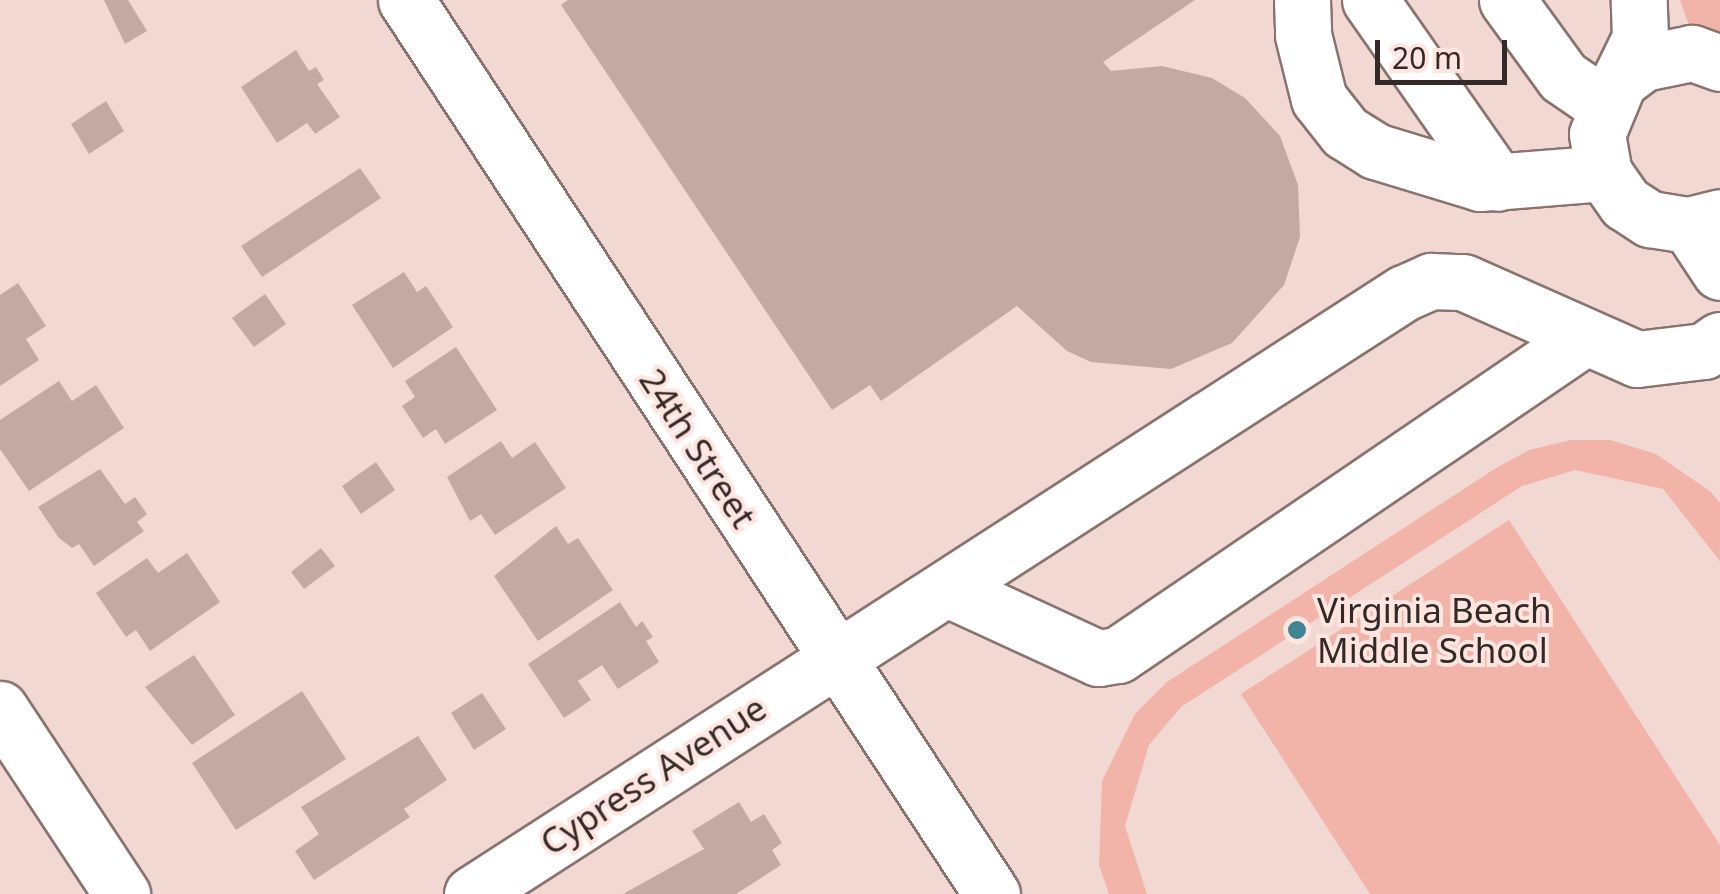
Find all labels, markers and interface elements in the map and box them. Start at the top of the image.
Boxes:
scale bar [1380,20,1512,82]
text: 20 m [1392,37,1462,78]
street label: 24th Street [631,361,765,535]
place label: Virginia Beach Middle School [1317,589,1552,671]
marker: Virginia Beach Middle School [1286,619,1308,641]
street label: Cypress Avenue [532,686,774,864]

